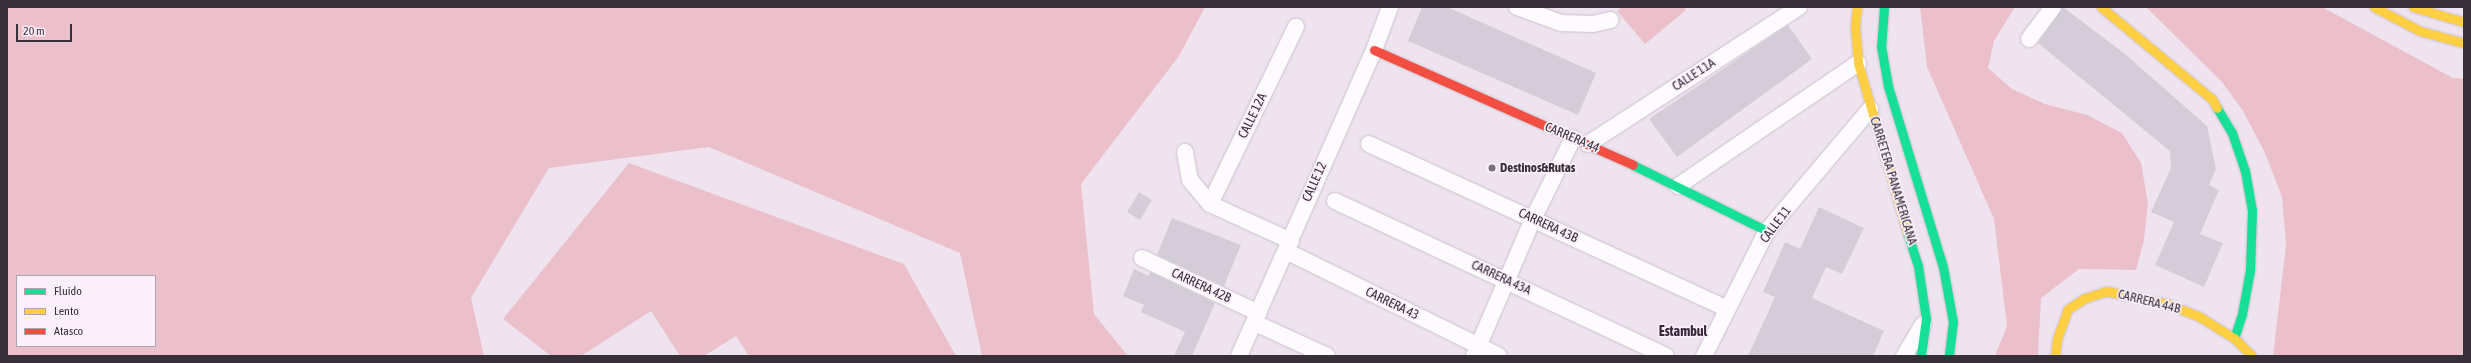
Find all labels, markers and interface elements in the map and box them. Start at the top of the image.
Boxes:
scale bar [18,16,74,42]
text: 20 m [23,24,45,38]
street label: CALLE 11A [1670,55,1718,95]
street label: CALLE 12A [1235,91,1271,141]
street label: CARRETERA PANAMERICANA [1866,115,1920,247]
street label: CARRERA 44 [1542,120,1602,156]
street label: CALLE 12 [1299,160,1331,204]
place label: Destinos&Rutas [1500,160,1575,176]
marker: Destinos&Rutas [1487,163,1497,173]
street label: CALLE 11 [1757,204,1795,246]
street label: CARRERA 43B [1516,205,1580,247]
street label: CARRERA 43A [1469,257,1533,299]
street label: CARRERA 42B [1169,265,1233,307]
legend [16,275,156,347]
text: Fluido [54,284,82,298]
street label: CARRERA 43 [1363,284,1421,324]
street label: CARRERA 44B [2116,287,2182,317]
text: Lento [54,304,79,318]
district label: Estambul [1659,323,1707,339]
text: Atasco [54,324,83,338]

